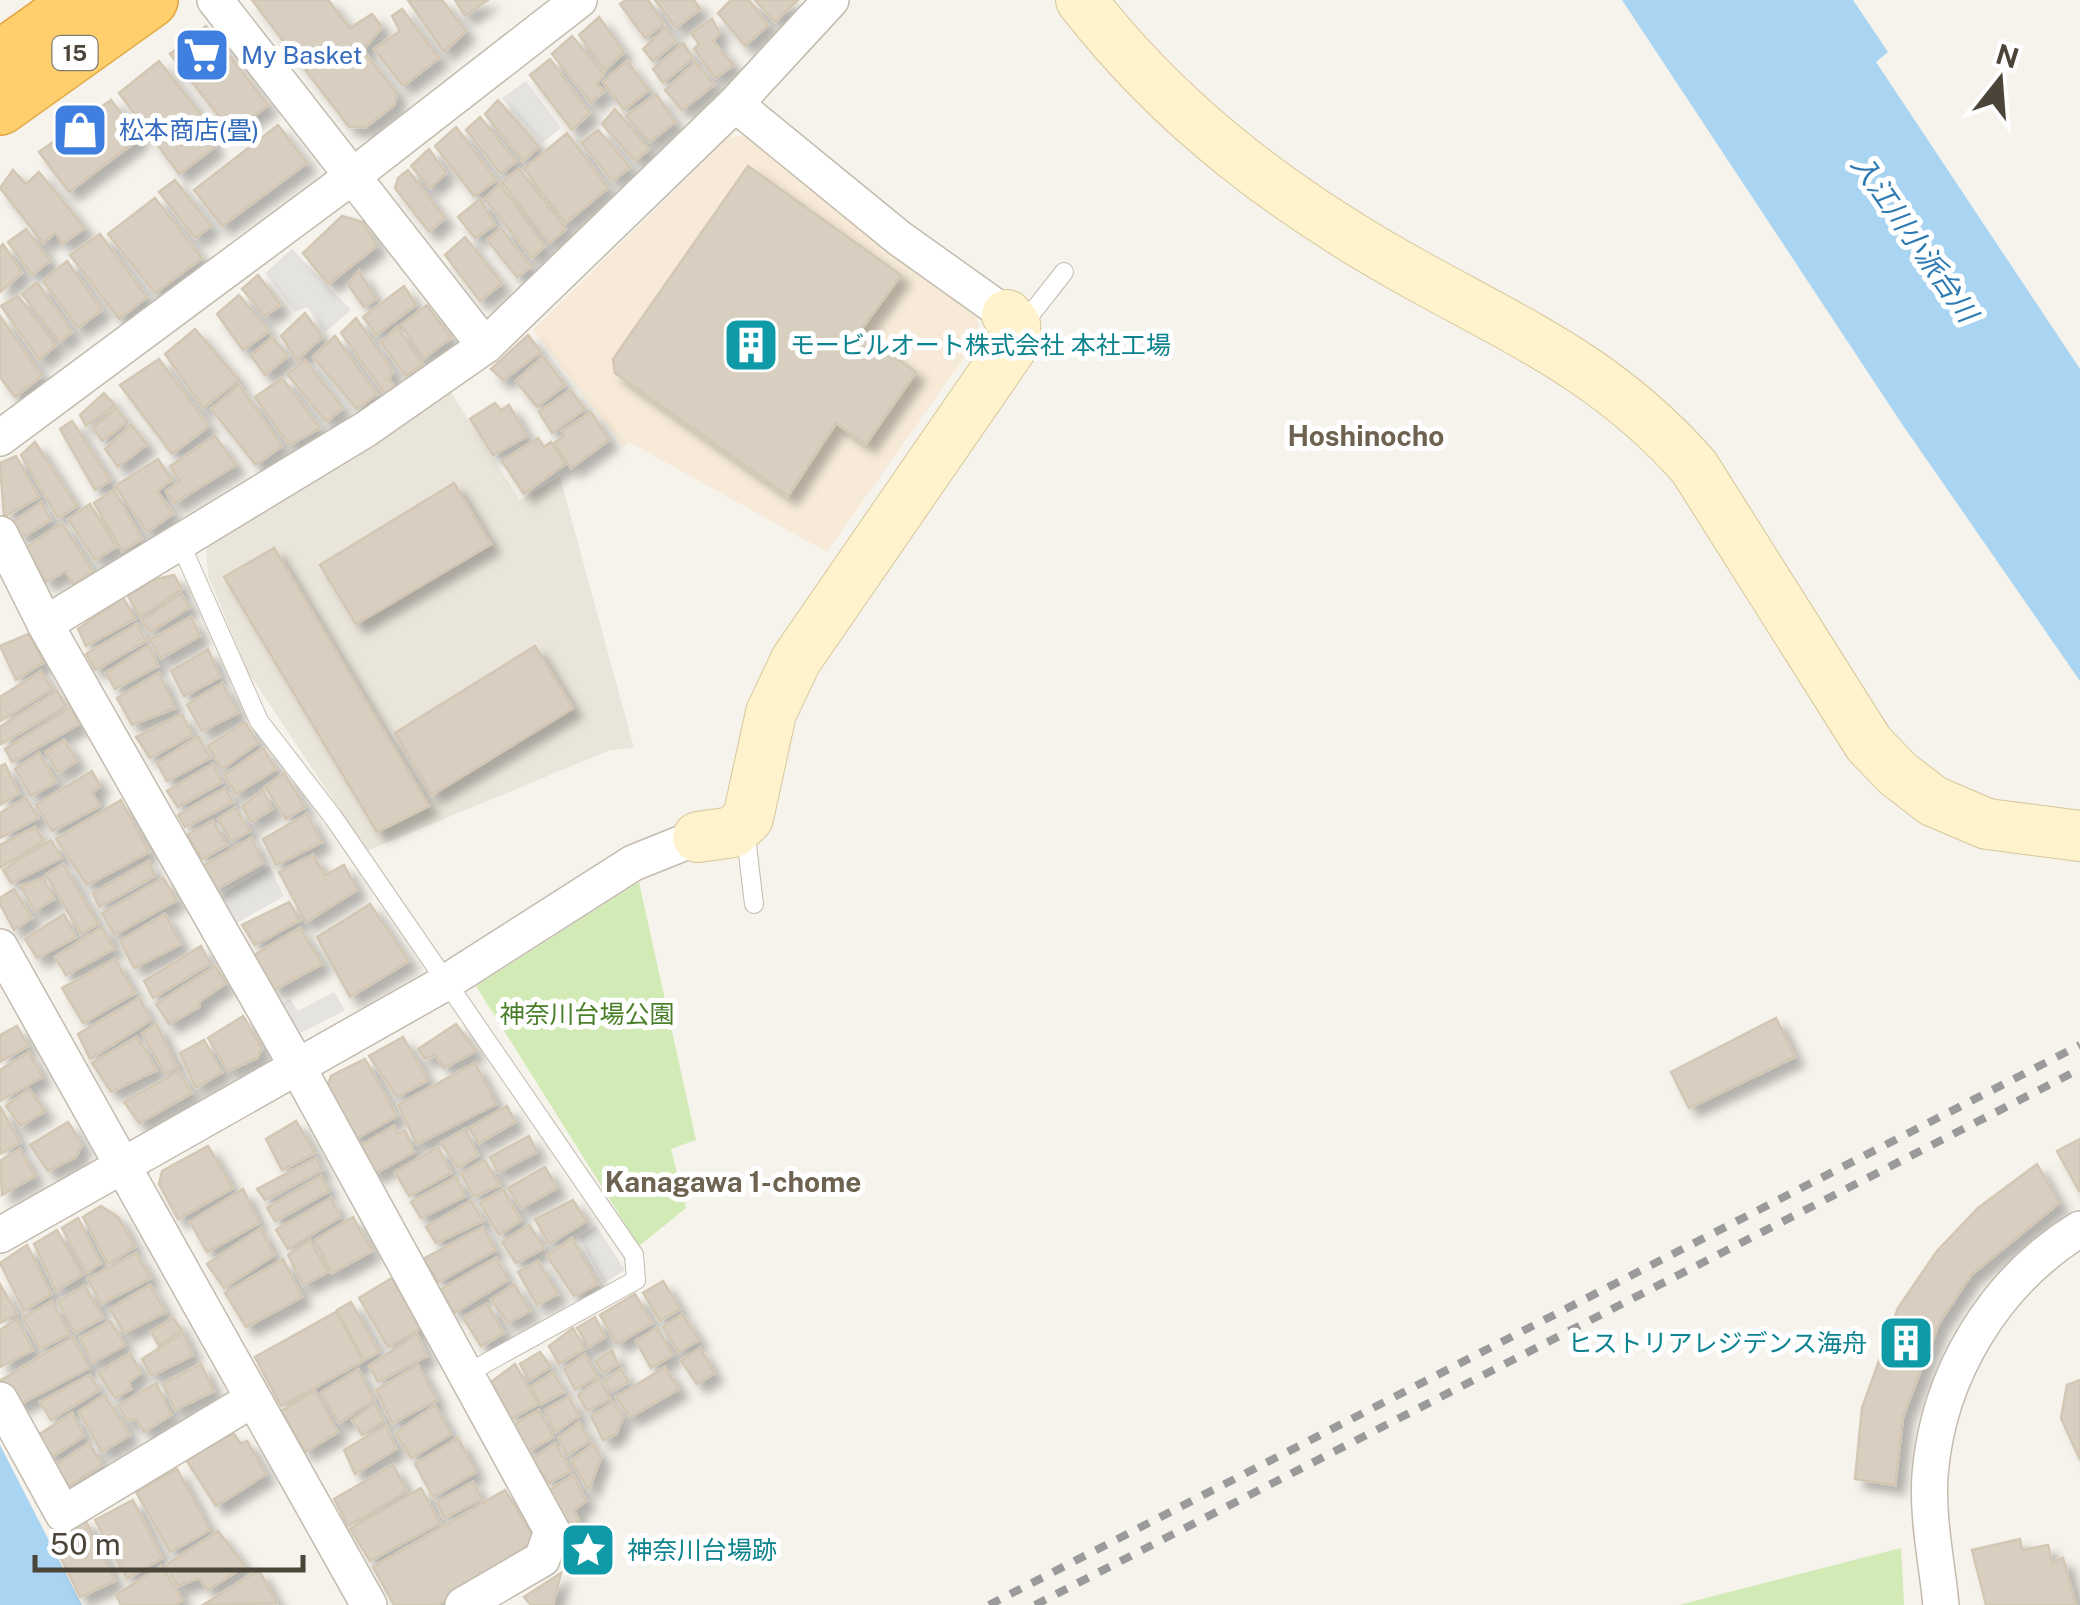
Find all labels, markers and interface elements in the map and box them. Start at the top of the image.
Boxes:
supermarket icon: My Basket [172,25,232,85]
north arrow [1950,30,2050,130]
road number: 15 [52,36,98,70]
text: N [1992,37,2023,75]
place label: My Basket [241,40,362,70]
shop icon: 松本商店(畳) [50,100,110,160]
place label: 松本商店(畳) [119,115,259,145]
water label: 入江川小派台川 [1845,148,1986,330]
building icon: モービルオート株式会社 本社工場 [721,315,781,375]
place label: モービルオート株式会社 本社工場 [790,330,1171,360]
district label: Hoshinocho [1288,419,1444,452]
park label: 神奈川台場公園 [499,999,675,1029]
district label: Kanagawa 1-chome [605,1165,861,1198]
building icon: ヒストリアレジデンス海舟 [1876,1313,1936,1373]
place label: ヒストリアレジデンス海舟 [1567,1328,1867,1358]
scale bar [35,1510,302,1572]
place icon: 神奈川台場跡 [558,1520,618,1580]
text: 50 m [50,1526,121,1562]
place label: 神奈川台場跡 [627,1535,777,1565]

